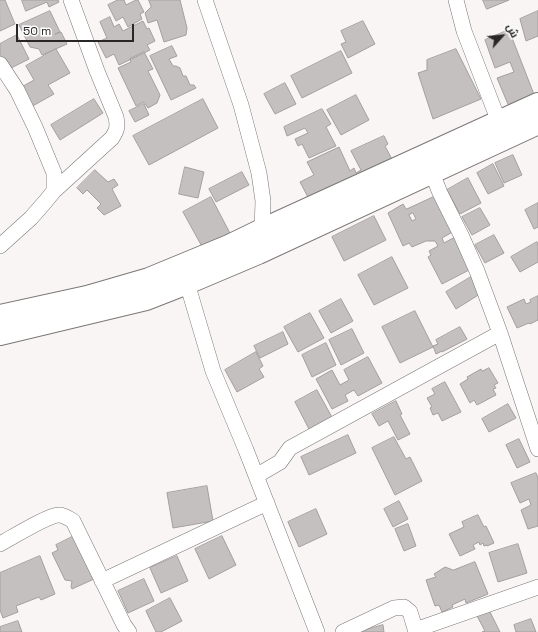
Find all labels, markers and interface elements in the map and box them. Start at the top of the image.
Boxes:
scale bar [18,16,136,42]
north arrow [482,16,522,56]
text: ش [503,21,522,40]
text: 50 m [23,23,51,39]

